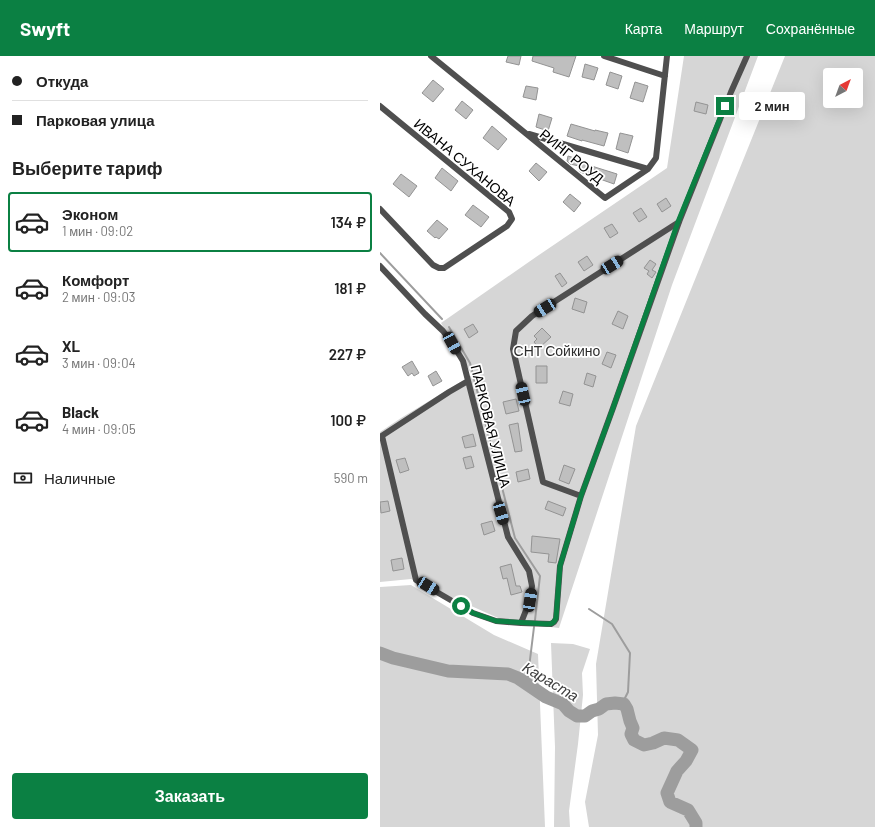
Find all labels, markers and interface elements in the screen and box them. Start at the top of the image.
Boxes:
text: Swyft [20,17,70,40]
text: Карта [625,20,662,37]
text: Маршрут [684,20,744,37]
text: Сохранённые [766,20,855,37]
north arrow [823,68,863,108]
map controls [823,68,863,108]
text: Откуда [36,72,88,90]
callout: 2 мин [739,92,805,120]
route end [716,97,734,115]
text: 2 мин [754,98,790,114]
text: Парковая улица [36,111,155,129]
street label: ИВАНА СУХАНОВА [411,115,520,210]
street label: РИНГ РОУД [537,125,608,187]
text: Выберите тариф [12,157,163,179]
icon: car [14,204,50,240]
text: Эконом [62,205,118,223]
text: 134 ₽ [330,213,366,231]
text: 1 мин · 09:02 [62,223,133,239]
car [599,254,625,276]
icon: car [14,270,50,306]
text: Комфорт [62,271,129,289]
text: 181 ₽ [334,279,366,297]
text: 2 мин · 09:03 [62,289,135,305]
car [532,297,558,319]
car [441,330,463,356]
icon: car [14,336,50,372]
text: XL [62,337,80,355]
park label: СНТ Сойкино [514,342,601,359]
text: 227 ₽ [329,345,366,363]
text: 3 мин · 09:04 [62,355,136,371]
street label: ПАРКОВАЯ УЛИЦА [467,363,515,490]
car [514,381,532,407]
icon: car [14,402,50,438]
text: Black [62,403,99,421]
text: 100 ₽ [330,411,366,429]
text: 4 мин · 09:05 [62,421,136,437]
icon: cash [12,467,34,489]
text: Наличные [44,469,116,487]
text: 590 m [334,470,368,486]
car [492,500,510,526]
car [415,575,441,597]
car [522,587,538,613]
route start [452,597,470,615]
water label: Караста [520,657,582,705]
button: Заказать [12,773,368,819]

